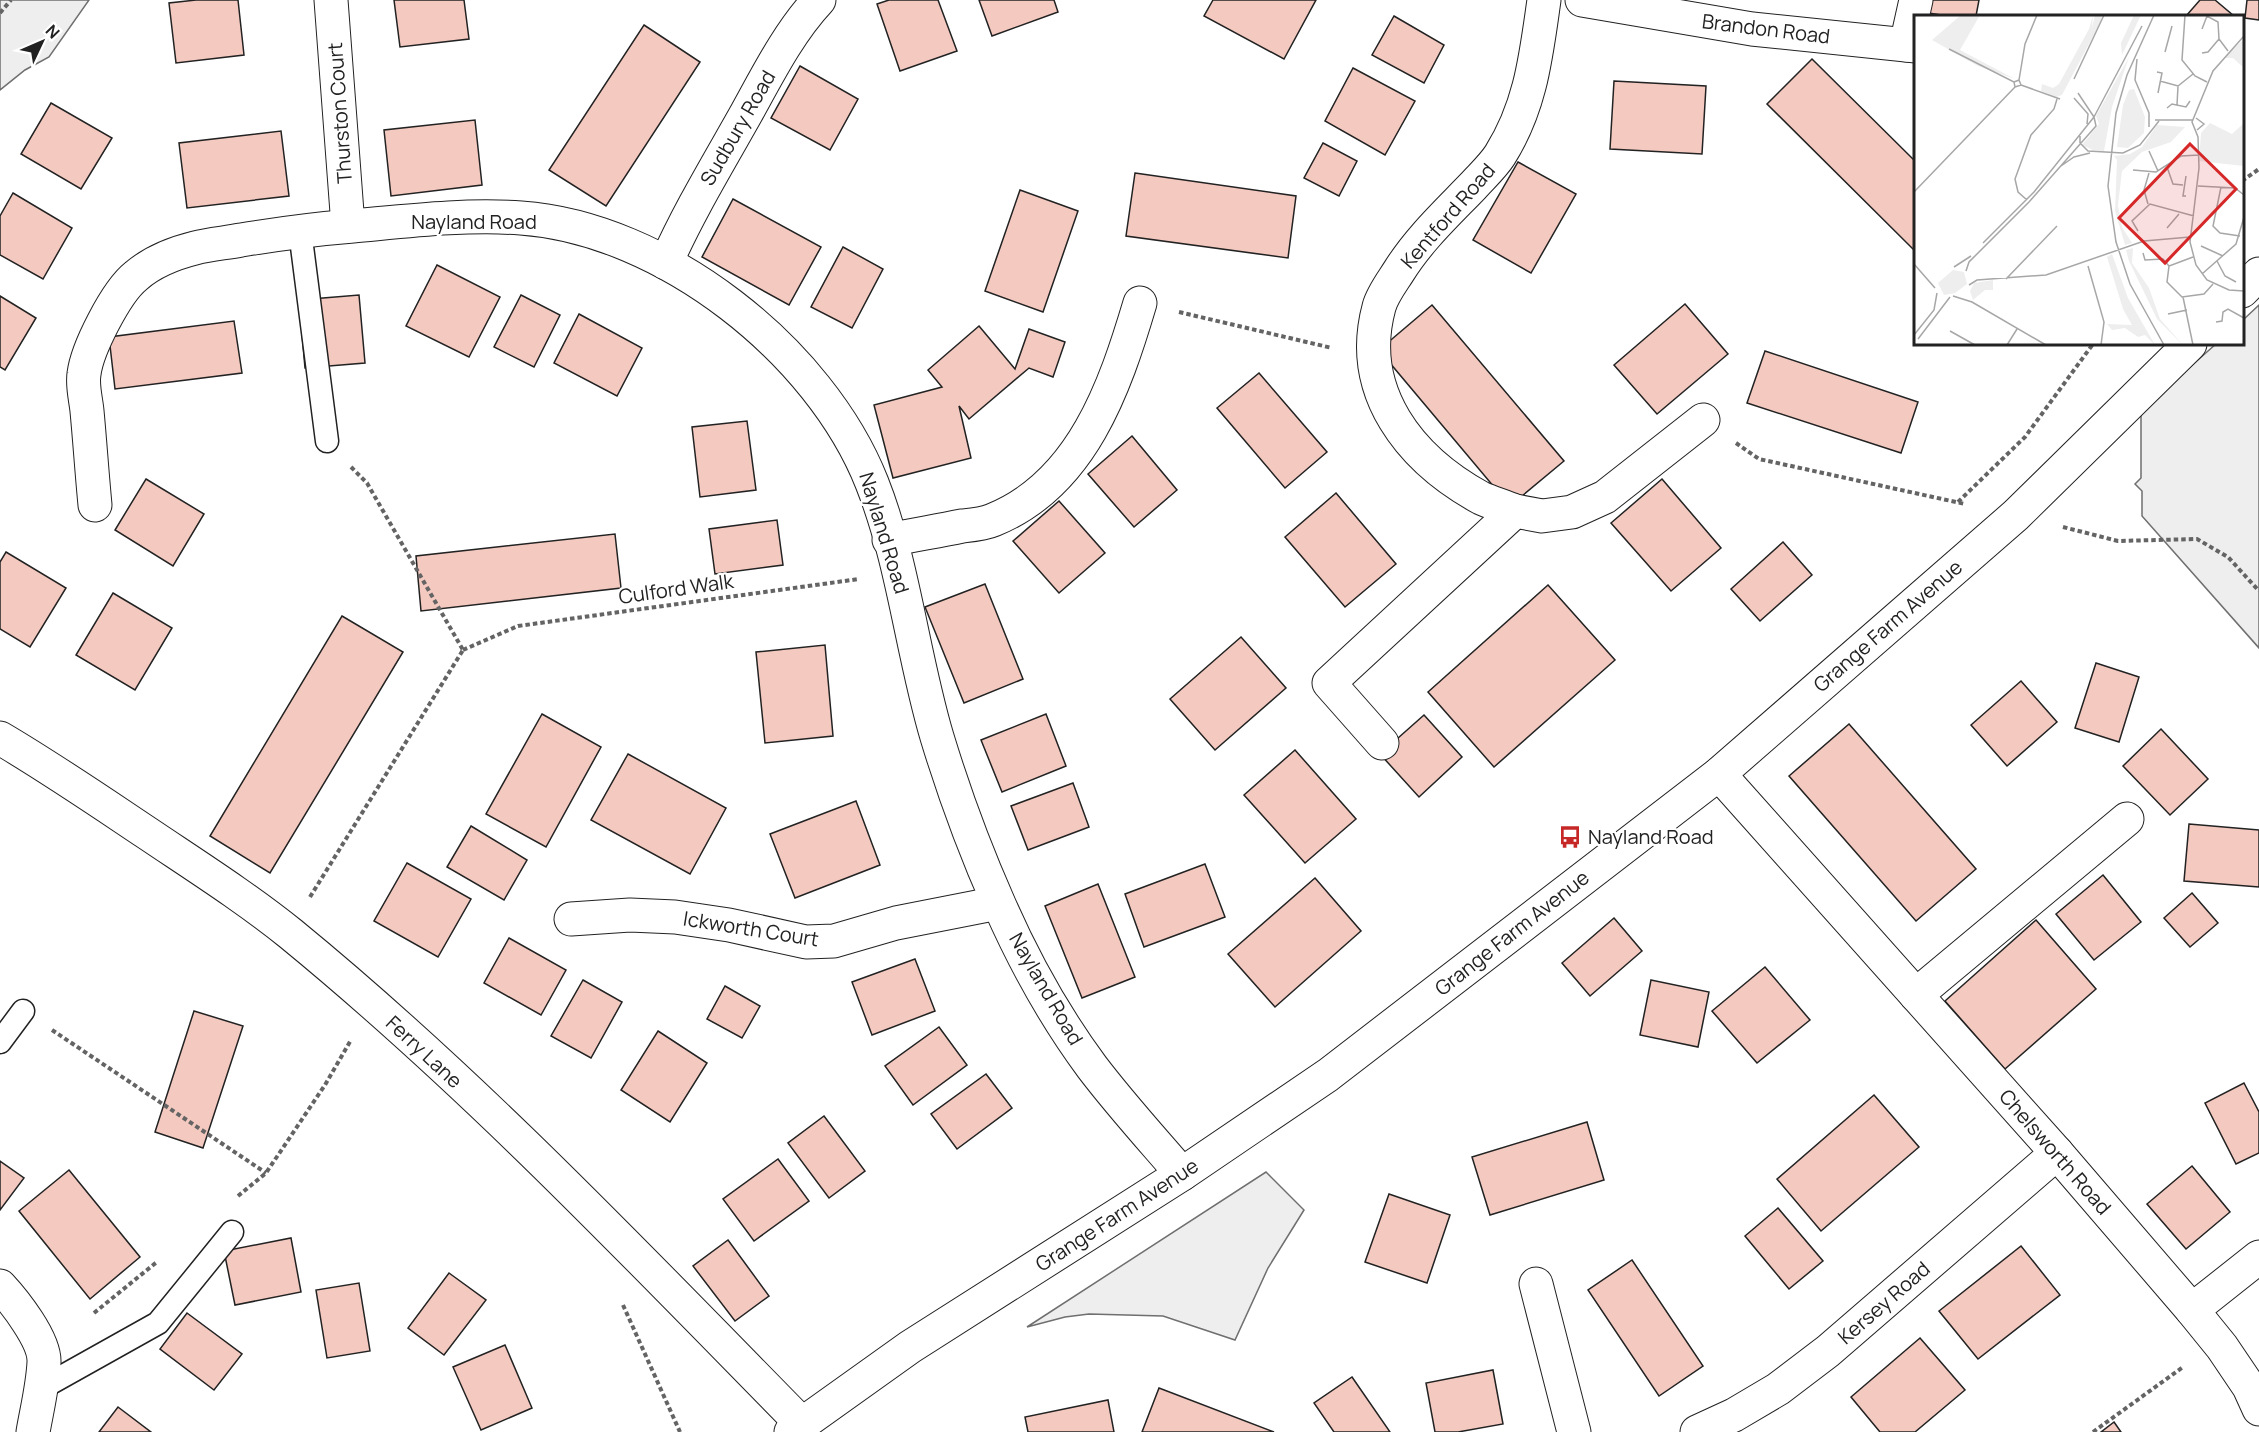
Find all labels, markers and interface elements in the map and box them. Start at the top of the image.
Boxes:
street label: Brandon Road [1700,7,1832,50]
north arrow [12,12,72,72]
inset map [1914,15,2244,345]
text: N [41,20,65,43]
street label: Thurston Court [321,41,358,185]
street label: Sudbury Road [694,65,781,190]
street label: Kentford Road [1394,157,1501,274]
street label: Nayland Road [411,208,537,235]
street label: Nayland Road [853,469,916,597]
street label: Grange Farm Avenue [1808,553,1968,698]
street label: Culford Walk [617,567,736,610]
place label: Nayland Road [1588,823,1714,850]
bus stop icon: Nayland Road [1557,824,1583,850]
street label: Grange Farm Avenue [1429,864,1594,1001]
street label: Ickworth Court [681,904,821,953]
street label: Nayland Road [1003,928,1090,1050]
street label: Ferry Lane [380,1009,468,1094]
street label: Chelsworth Road [1993,1083,2117,1220]
street label: Grange Farm Avenue [1030,1152,1203,1277]
street label: Kersey Road [1832,1255,1935,1350]

